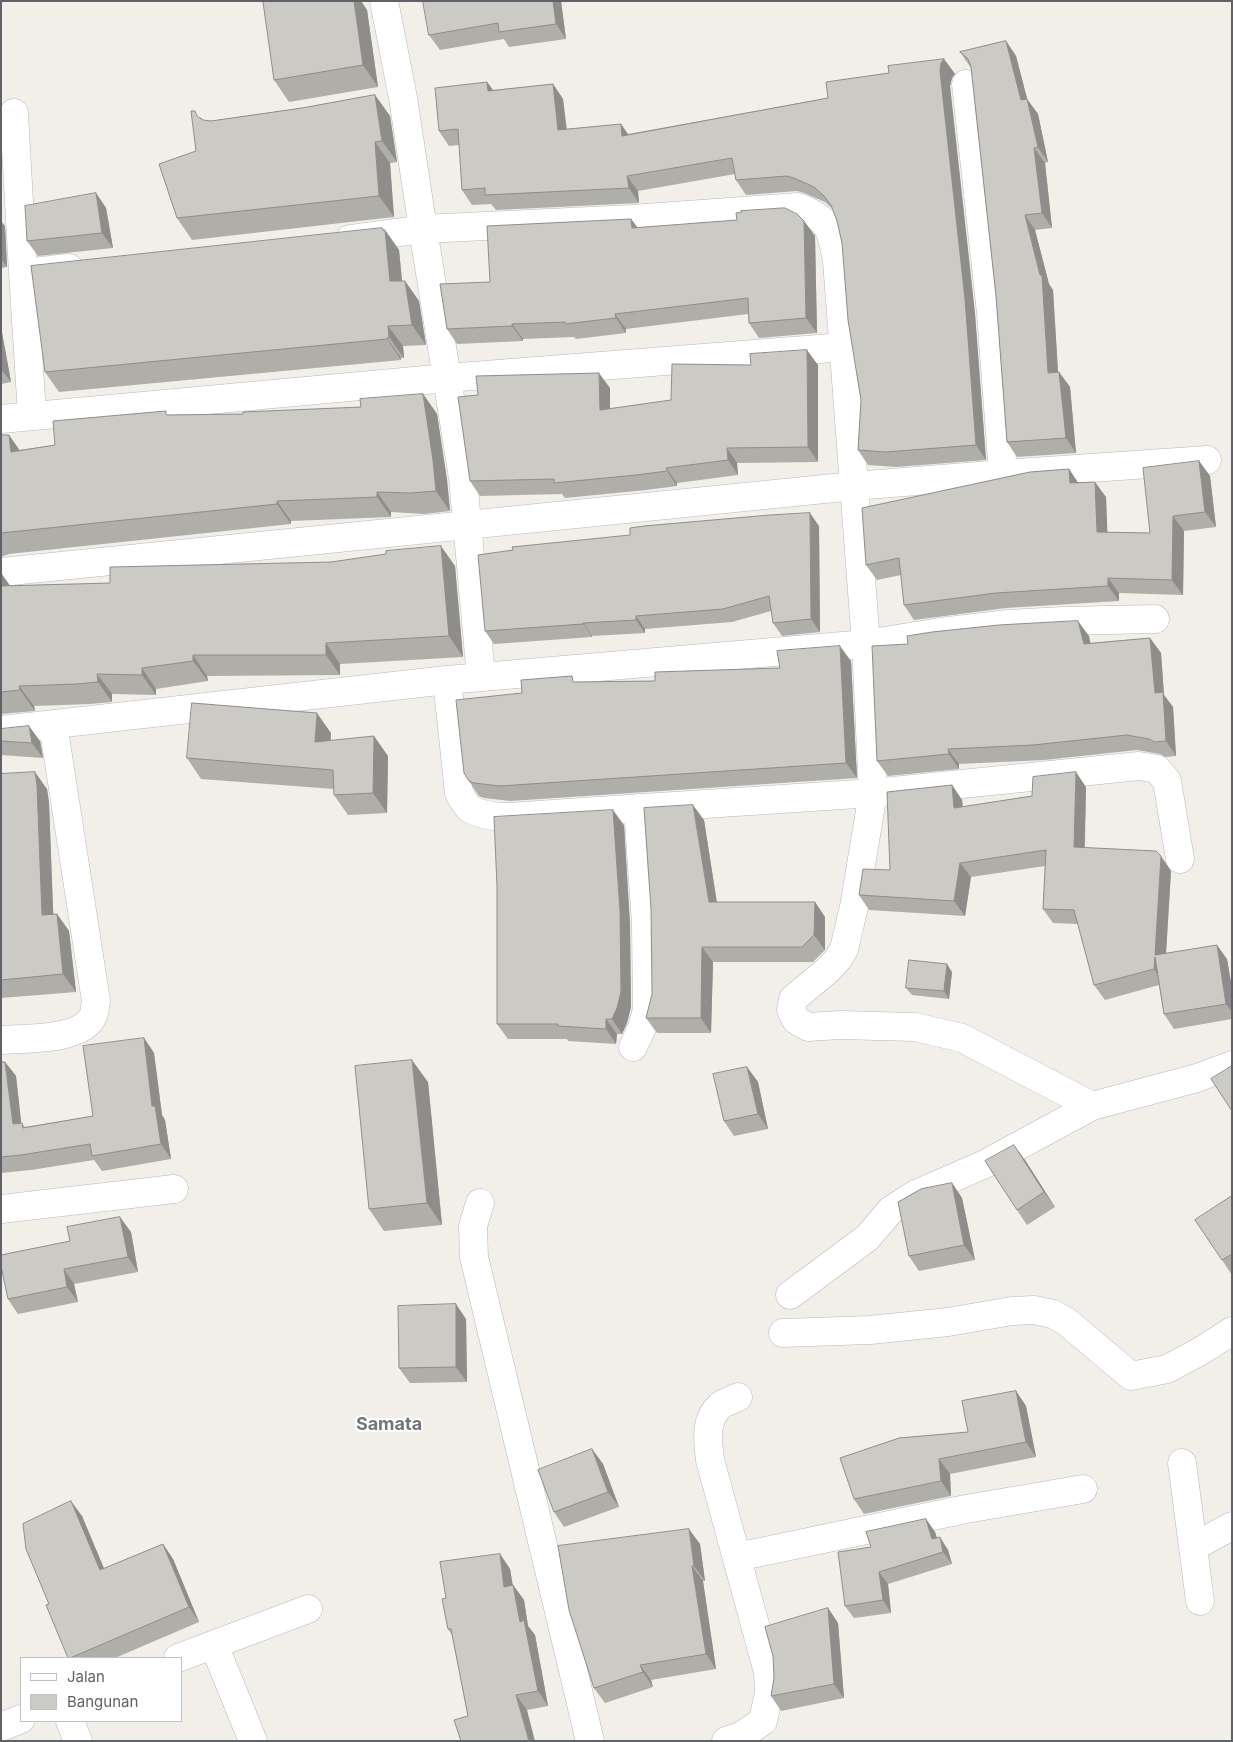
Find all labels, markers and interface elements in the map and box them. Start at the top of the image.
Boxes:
district label: Samata [356,1414,422,1436]
legend [20,1657,182,1722]
text: Jalan [67,1667,105,1686]
text: Bangunan [67,1692,138,1711]

